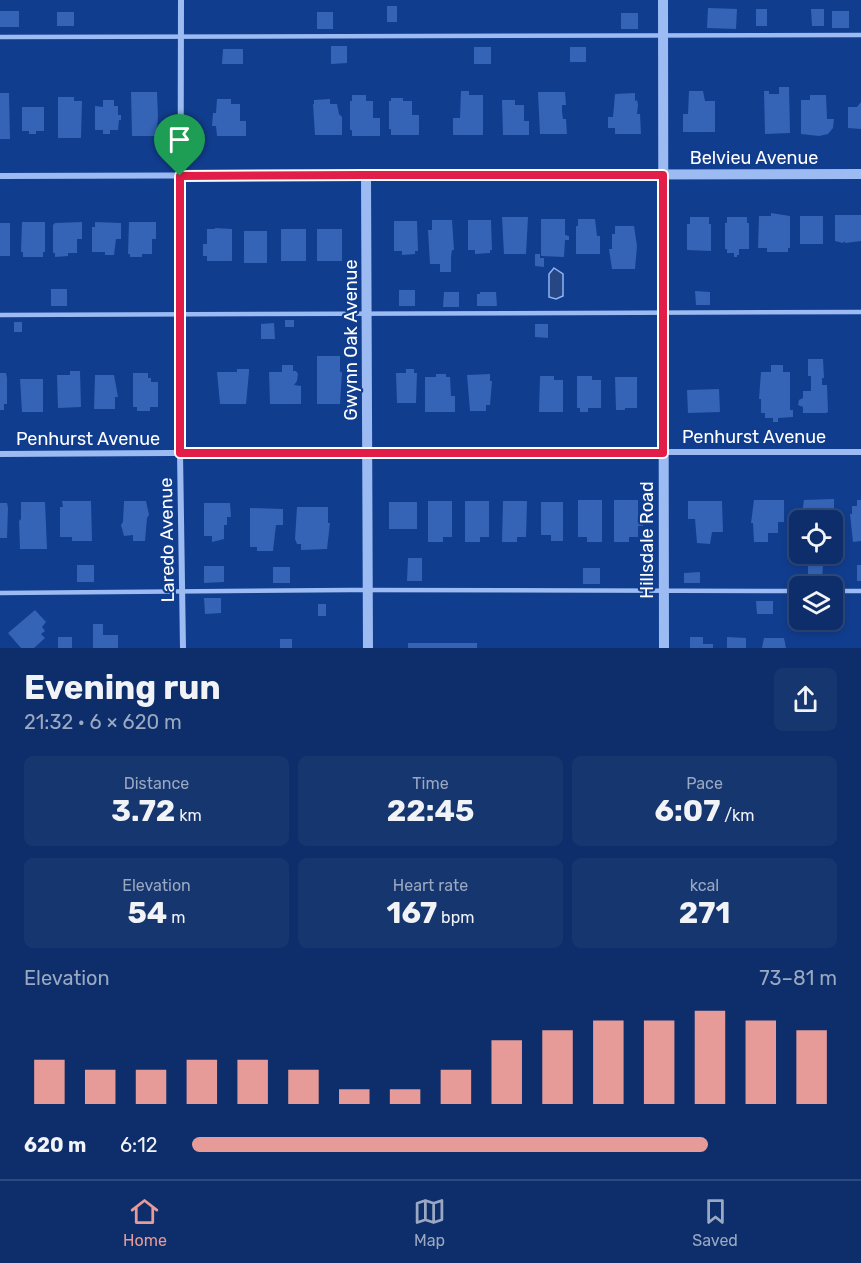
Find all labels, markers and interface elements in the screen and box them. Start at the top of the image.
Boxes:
pin [154,114,205,176]
icon: arrive [163,123,196,156]
street label: Belvieu Avenue [690,147,818,169]
street label: Gwynn Oak Avenue [340,259,362,421]
street label: Penhurst Avenue [682,426,826,448]
street label: Penhurst Avenue [16,428,160,450]
street label: Laredo Avenue [155,477,179,603]
street label: Hillsdale Road [636,481,658,599]
map controls [789,510,843,630]
button: locate [789,510,843,564]
button: layers [789,576,843,630]
text: Evening run [24,668,221,707]
button: share [774,668,837,731]
text: 21:32 · 6 × 620 m [24,710,182,734]
text: Distance [124,774,189,793]
text: Time [412,774,449,793]
text: Pace [686,774,723,793]
text: 3.72 [111,793,175,829]
text: 22:45 [387,793,474,829]
text: 6:07 [654,793,720,829]
text: km [175,806,202,825]
text: /km [720,806,755,825]
text: Elevation [122,876,191,895]
text: Heart rate [393,876,468,895]
text: kcal [690,876,719,895]
text: 54 [127,895,167,931]
text: 167 [387,895,437,931]
text: 271 [679,895,730,931]
text: m [167,908,186,927]
text: bpm [437,908,474,927]
text: Elevation [24,966,110,990]
text: 73–81 m [759,966,837,990]
text: 620 m [24,1133,86,1157]
text: 6:12 [120,1133,157,1157]
tab: Home [123,1195,167,1250]
tab: Map [413,1195,446,1250]
tab: Saved [692,1195,738,1250]

